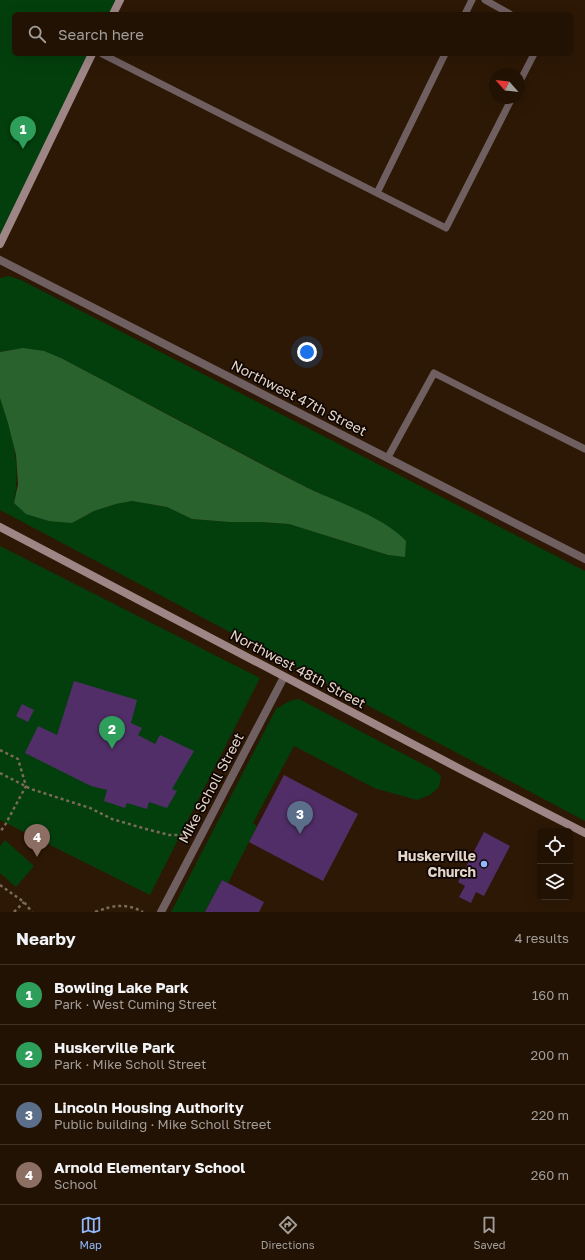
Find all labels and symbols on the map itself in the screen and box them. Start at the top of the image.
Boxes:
north arrow [489,68,525,104]
pin: 1 [10,116,36,149]
your location [297,342,317,362]
street label: Northwest 47th Street [229,356,370,439]
street label: Northwest 48th Street [228,626,369,711]
pin: 2 [99,716,125,749]
street label: Mike Scholl Street [174,730,247,846]
pin: 3 [287,801,313,834]
pin: 4 [24,824,50,857]
place label: Huskerville Church [397,847,476,880]
marker: Huskerville Church [479,859,489,869]

